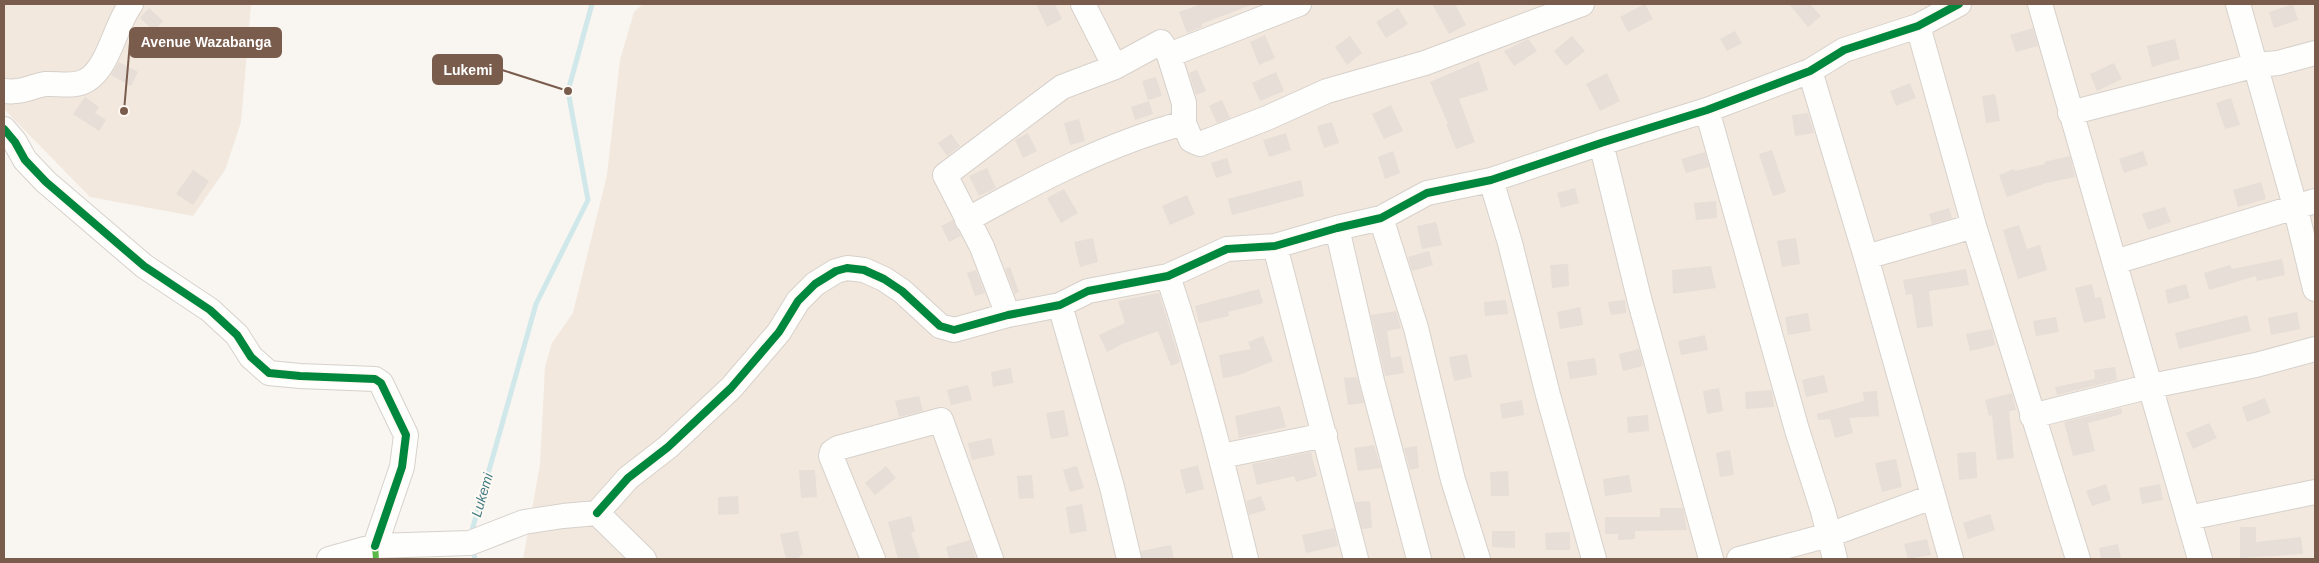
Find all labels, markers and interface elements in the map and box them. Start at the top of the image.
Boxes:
callout: Avenue Wazabanga [130,28,281,57]
text: Avenue Wazabanga [141,34,271,50]
callout: Lukemi [433,55,502,84]
text: Lukemi [443,62,493,78]
water label: Lukemi [468,470,496,519]

